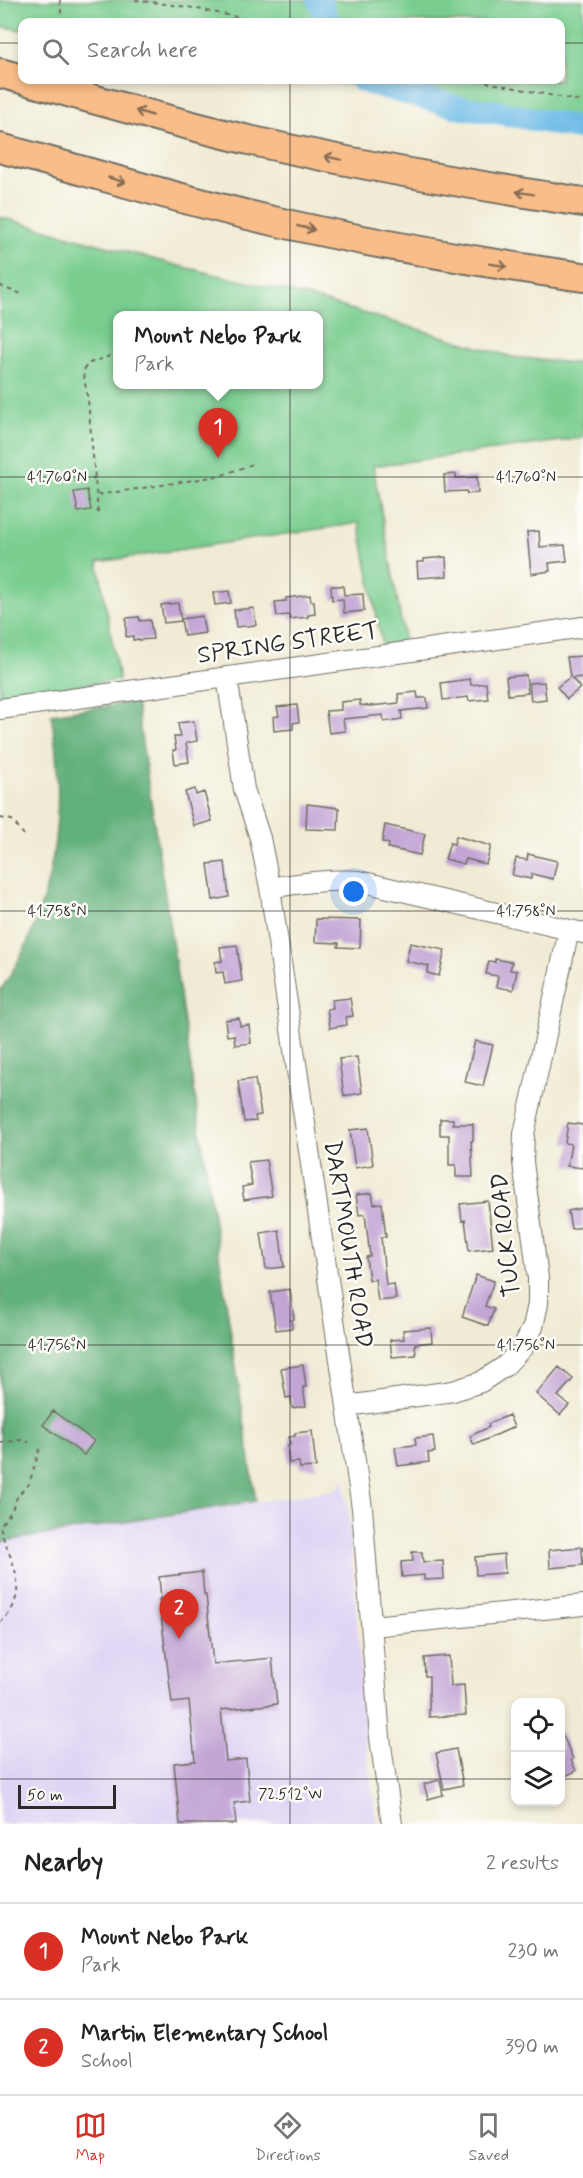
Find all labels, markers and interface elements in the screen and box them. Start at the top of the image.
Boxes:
search box [18,18,565,84]
icon: search [39,35,72,68]
text: Search here [87,37,198,65]
one-way arrow [135,106,154,118]
one-way arrow [324,152,344,163]
one-way arrow [108,175,127,186]
one-way arrow [516,187,536,198]
one-way arrow [297,223,316,235]
one-way arrow [488,259,507,270]
popup [113,311,323,389]
text: Mount Nebo Park [134,323,302,351]
text: Park [134,351,174,378]
pin: 1 [198,408,238,458]
text: 41.760°N [27,468,87,488]
text: 41.760°N [496,468,556,488]
street label: SPRING STREET [196,615,381,672]
your location [339,877,368,906]
text: 41.758°N [28,902,86,922]
text: 41.758°N [497,902,555,922]
street label: DARTMOUTH ROAD [316,1138,379,1350]
street label: TUCK ROAD [485,1171,528,1299]
text: 41.756°N [28,1336,86,1356]
text: 41.756°N [497,1336,555,1356]
pin: 2 [160,1590,198,1639]
map controls [511,1698,565,1806]
button: locate [511,1698,565,1752]
button: layers [511,1752,565,1806]
scale bar [18,1782,116,1810]
text: 50 m [27,1785,63,1806]
text: 72.512°W [258,1785,322,1805]
text: Nearby [24,1846,103,1880]
text: 2 results [486,1850,559,1877]
text: Mount Nebo Park [81,1924,248,1952]
text: 1 [39,1938,48,1965]
text: 230 m [507,1938,559,1965]
text: Park [81,1952,121,1979]
text: Martin Elementary School [81,2020,328,2048]
text: 2 [39,2034,48,2061]
text: 390 m [505,2034,559,2061]
text: School [81,2048,133,2075]
tab: Map [74,2109,107,2166]
tab: Directions [255,2109,321,2166]
tab: Saved [469,2109,509,2166]

